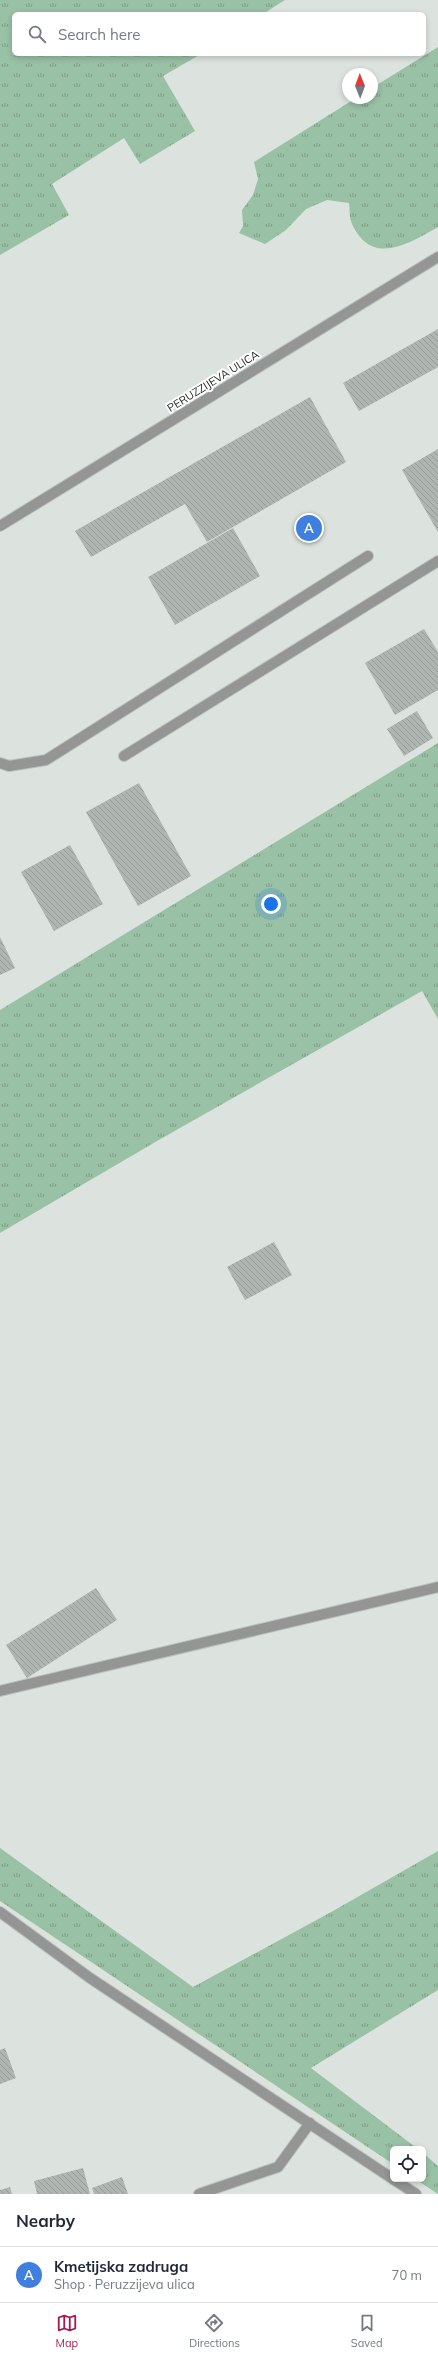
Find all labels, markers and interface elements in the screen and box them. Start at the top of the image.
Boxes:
search box [12,12,426,56]
icon: search [26,23,48,45]
text: Search here [58,25,140,44]
north arrow [342,68,378,104]
street label: PERUZZIJEVA ULICA [165,347,261,415]
pin: A [296,513,322,543]
your location [261,894,281,914]
map controls [390,2146,426,2182]
button: locate [390,2146,426,2182]
text: Nearby [16,2210,75,2231]
text: Kmetijska zadruga [54,2257,188,2276]
text: A [24,2267,34,2283]
text: 70 m [392,2267,422,2283]
text: Shop · Peruzzijeva ulica [54,2276,195,2292]
tab: Map [55,2312,78,2350]
tab: Directions [189,2312,240,2350]
tab: Saved [351,2312,383,2350]

